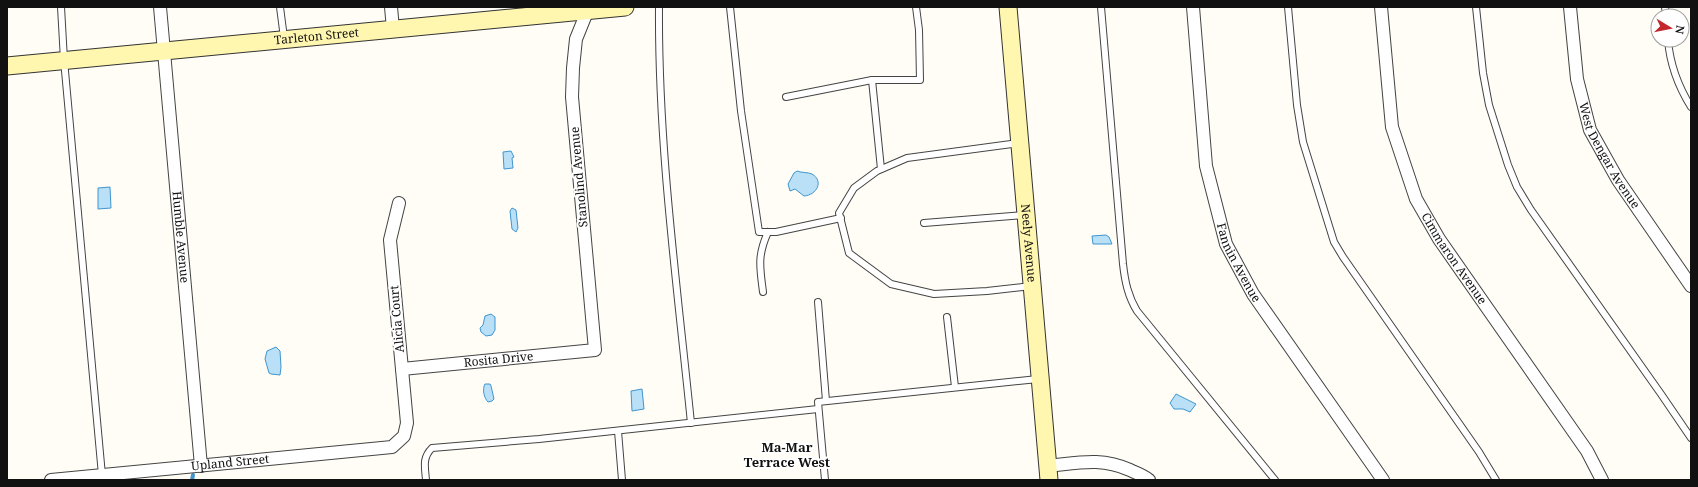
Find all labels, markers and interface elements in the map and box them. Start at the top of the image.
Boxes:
north arrow [1650,8,1690,48]
street label: Tarleton Street [273,23,360,48]
text: N [1672,24,1688,36]
street label: West Dengar Avenue [1575,100,1644,212]
street label: Stanolind Avenue [566,126,591,228]
street label: Humble Avenue [168,190,194,284]
street label: Neely Avenue [1017,203,1041,283]
street label: Cimmaron Avenue [1418,209,1491,308]
street label: Fannin Avenue [1213,221,1265,305]
street label: Alicia Court [385,285,408,353]
street label: Rosita Drive [463,347,534,371]
district label: Ma-Mar Terrace West [744,438,830,471]
street label: Upland Street [190,450,270,474]

